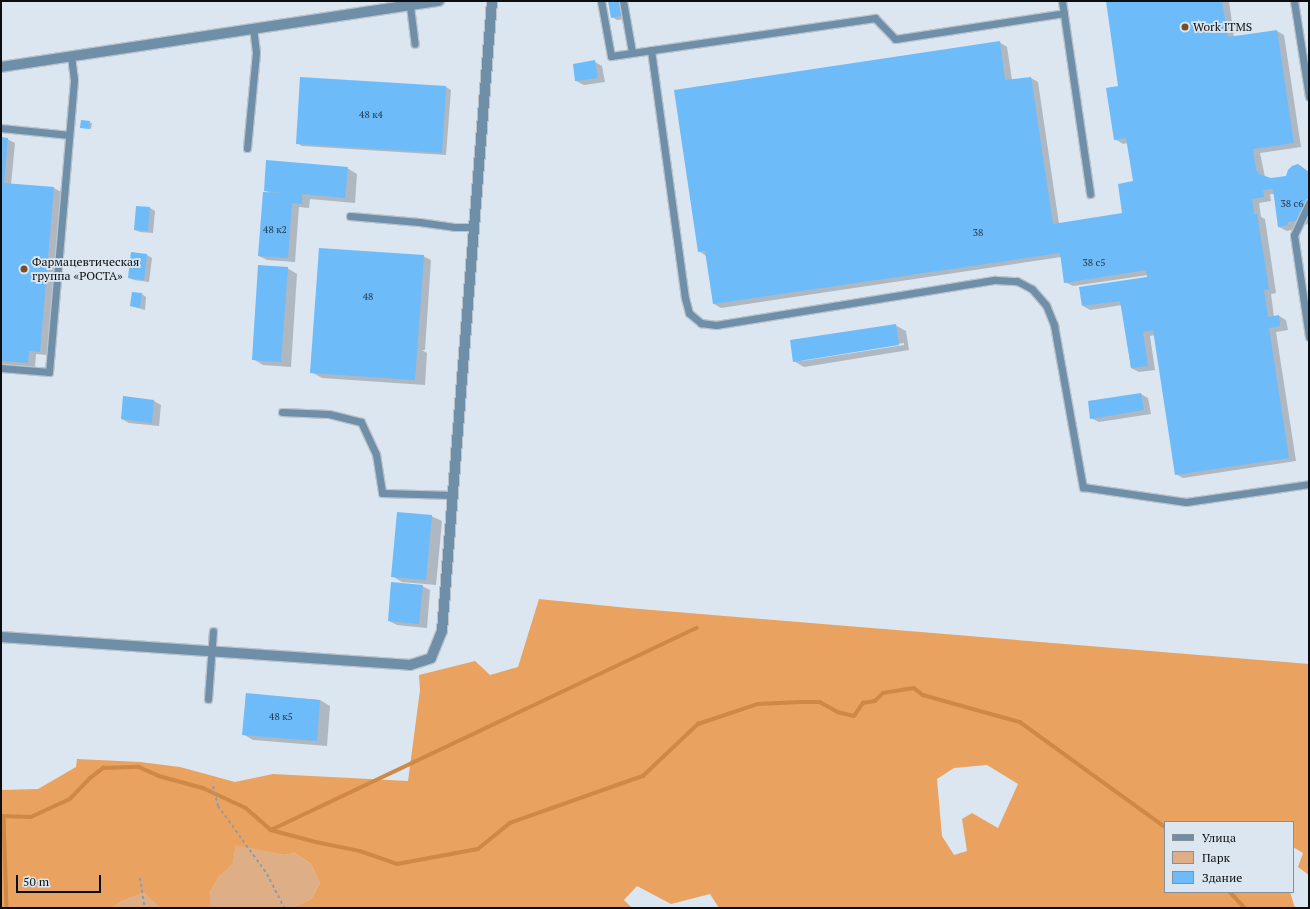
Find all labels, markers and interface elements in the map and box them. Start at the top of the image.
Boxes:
place label: Work ITMS [1193,20,1252,34]
marker: Work ITMS [1180,22,1190,32]
house number: 48 к4 [359,109,383,121]
house number: 38 с6 [1280,198,1304,210]
house number: 48 к2 [263,224,287,236]
house number: 38 [973,227,983,239]
place label: Фармацевтическая группа «РОСТА» [32,255,139,283]
house number: 38 с5 [1082,257,1106,269]
marker: Фармацевтическая группа «РОСТА» [19,264,29,274]
house number: 48 [363,291,373,303]
house number: 48 к5 [269,711,293,723]
legend [1164,821,1294,893]
text: Улица [1202,830,1236,845]
text: Парк [1202,850,1230,865]
scale bar [18,867,103,893]
text: Здание [1202,870,1242,885]
text: 50 m [23,874,49,889]

